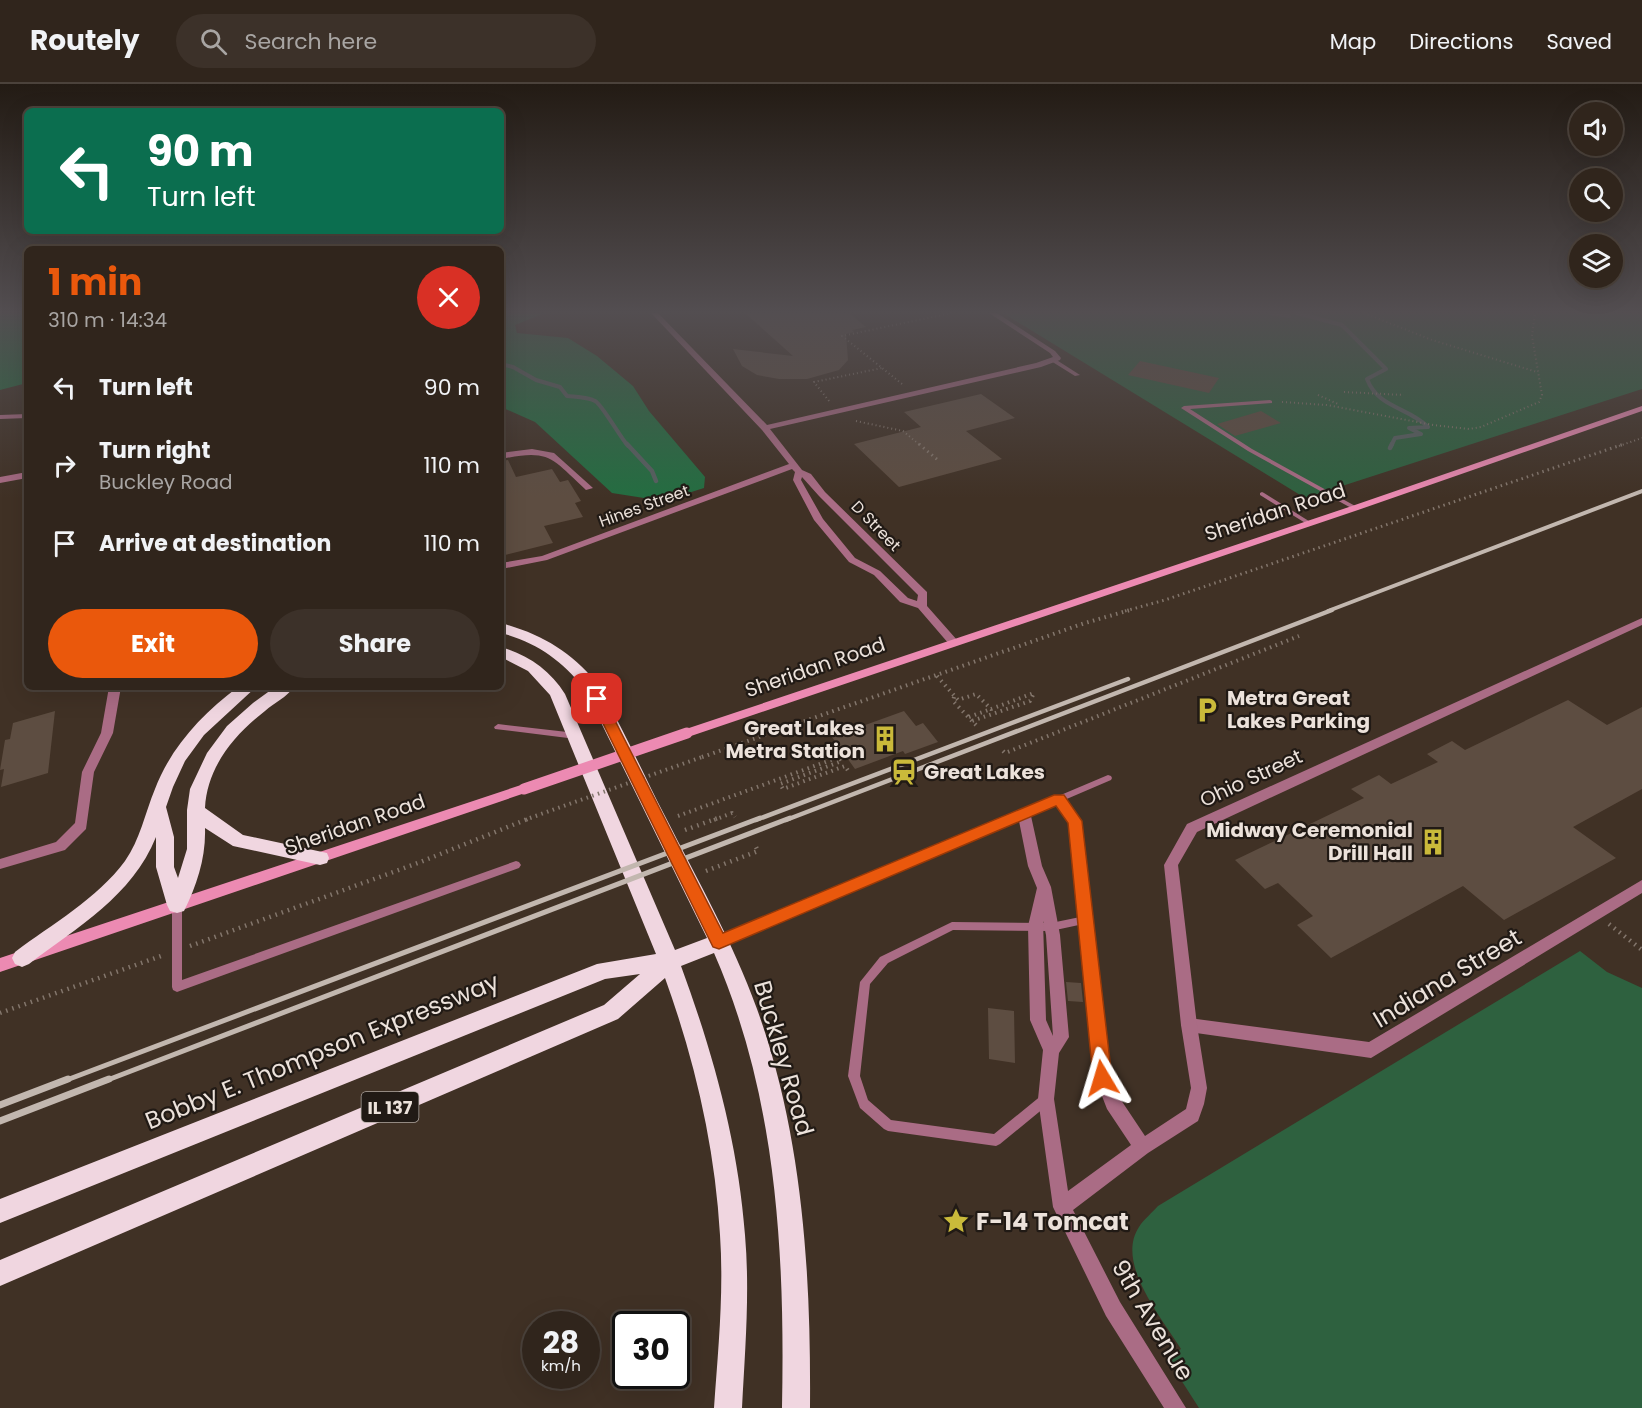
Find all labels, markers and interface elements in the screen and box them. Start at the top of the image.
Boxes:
search box [176,14,596,68]
text: Routely [30,21,140,60]
icon: search [197,25,230,58]
text: Search here [245,26,377,57]
text: Map [1330,27,1376,56]
text: Directions [1409,27,1513,56]
text: Saved [1546,27,1612,56]
map controls [1569,102,1623,288]
button: sound [1569,102,1623,156]
text: 90 m [147,122,254,181]
icon: left [48,132,126,210]
button: search [1569,168,1623,222]
text: Turn left [147,178,256,215]
button: layers [1569,234,1623,288]
text: 1 min [48,257,142,308]
button: close [417,266,480,329]
text: 310 m · 14:34 [48,306,167,334]
icon: left [48,371,81,404]
text: Turn left [99,372,193,403]
text: 90 m [424,372,480,403]
text: Turn right [99,435,210,466]
icon: right [48,449,81,482]
text: 110 m [424,450,480,481]
text: Buckley Road [99,468,232,496]
street label: Sheridan Road [1201,476,1349,548]
street label: Hines Street [596,479,693,533]
street label: D Street [846,496,906,557]
icon: arrive [48,527,81,560]
text: Arrive at destination [99,528,331,559]
text: 110 m [424,528,480,559]
button: Exit [48,609,258,678]
button: Share [270,609,480,678]
street label: Sheridan Road [741,630,889,704]
pin [571,673,622,724]
icon: arrive [580,682,613,715]
place label: Metra Great Lakes Parking [1227,684,1370,735]
parking icon: Metra Great Lakes Parking [1192,695,1222,725]
place label: Great Lakes Metra Station [726,714,865,765]
building icon: Great Lakes Metra Station [870,724,900,754]
street label: Ohio Street [1195,742,1307,814]
station icon: Great Lakes [889,757,919,787]
place label: Great Lakes [924,758,1045,786]
street label: Sheridan Road [281,787,429,861]
place label: Midway Ceremonial Drill Hall [1206,816,1413,867]
building icon: Midway Ceremonial Drill Hall [1418,827,1448,857]
street label: Indiana Street [1367,921,1527,1035]
street label: Bobby E. Thompson Expressway [140,965,504,1137]
street label: Buckley Road [746,976,822,1140]
position arrow [1070,1046,1134,1110]
road number: IL 137 [362,1092,418,1122]
place label: F-14 Tomcat [976,1205,1129,1238]
place icon: F-14 Tomcat [941,1206,971,1236]
street label: 9th Avenue [1104,1253,1202,1387]
speed limit sign: 30 [612,1311,690,1389]
text: 28 [543,1321,579,1364]
text: km/h [541,1355,581,1376]

